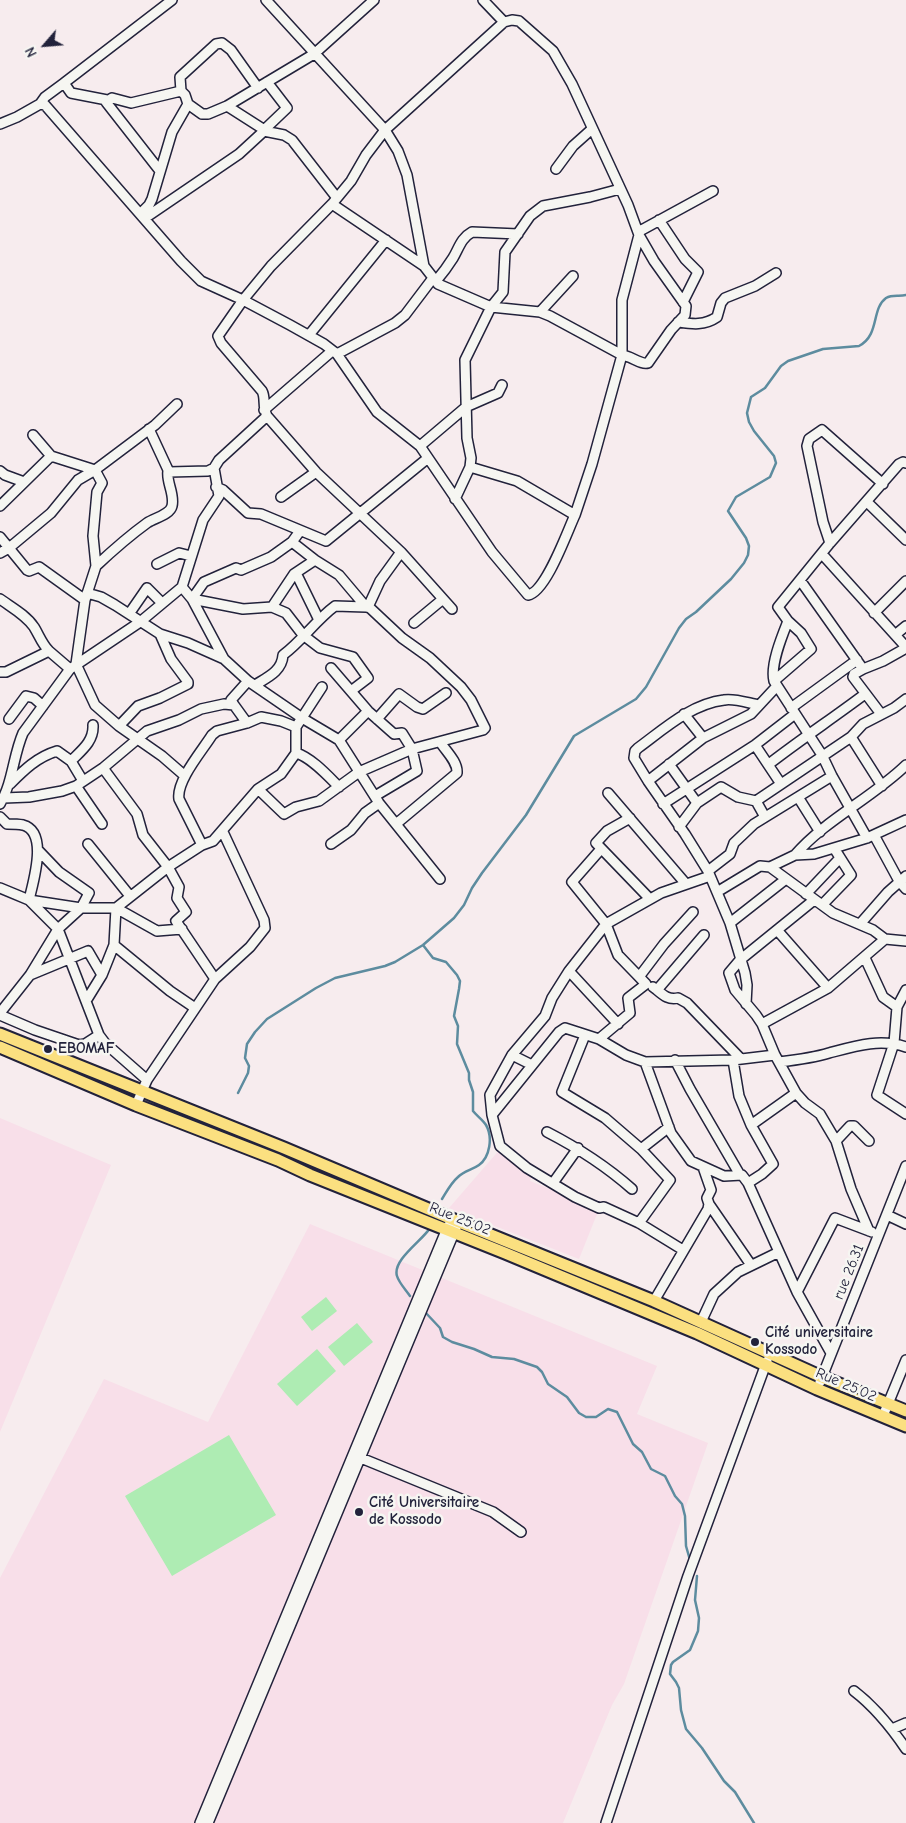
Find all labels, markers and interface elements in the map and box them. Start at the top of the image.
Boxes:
north arrow [20,20,70,70]
text: N [22,44,41,60]
place label: EBOMAF [58,1040,114,1058]
marker: EBOMAF [42,1043,54,1055]
street label: Rue 25.02 [427,1199,493,1239]
street label: rue 26.31 [830,1242,868,1302]
place label: Cité universitaire Kossodo [765,1324,873,1359]
marker: Cité universitaire Kossodo [749,1336,761,1348]
street label: Rue 25.02 [813,1364,879,1406]
place label: Cité Universitaire de Kossodo [369,1494,479,1529]
marker: Cité Universitaire de Kossodo [353,1506,365,1518]

